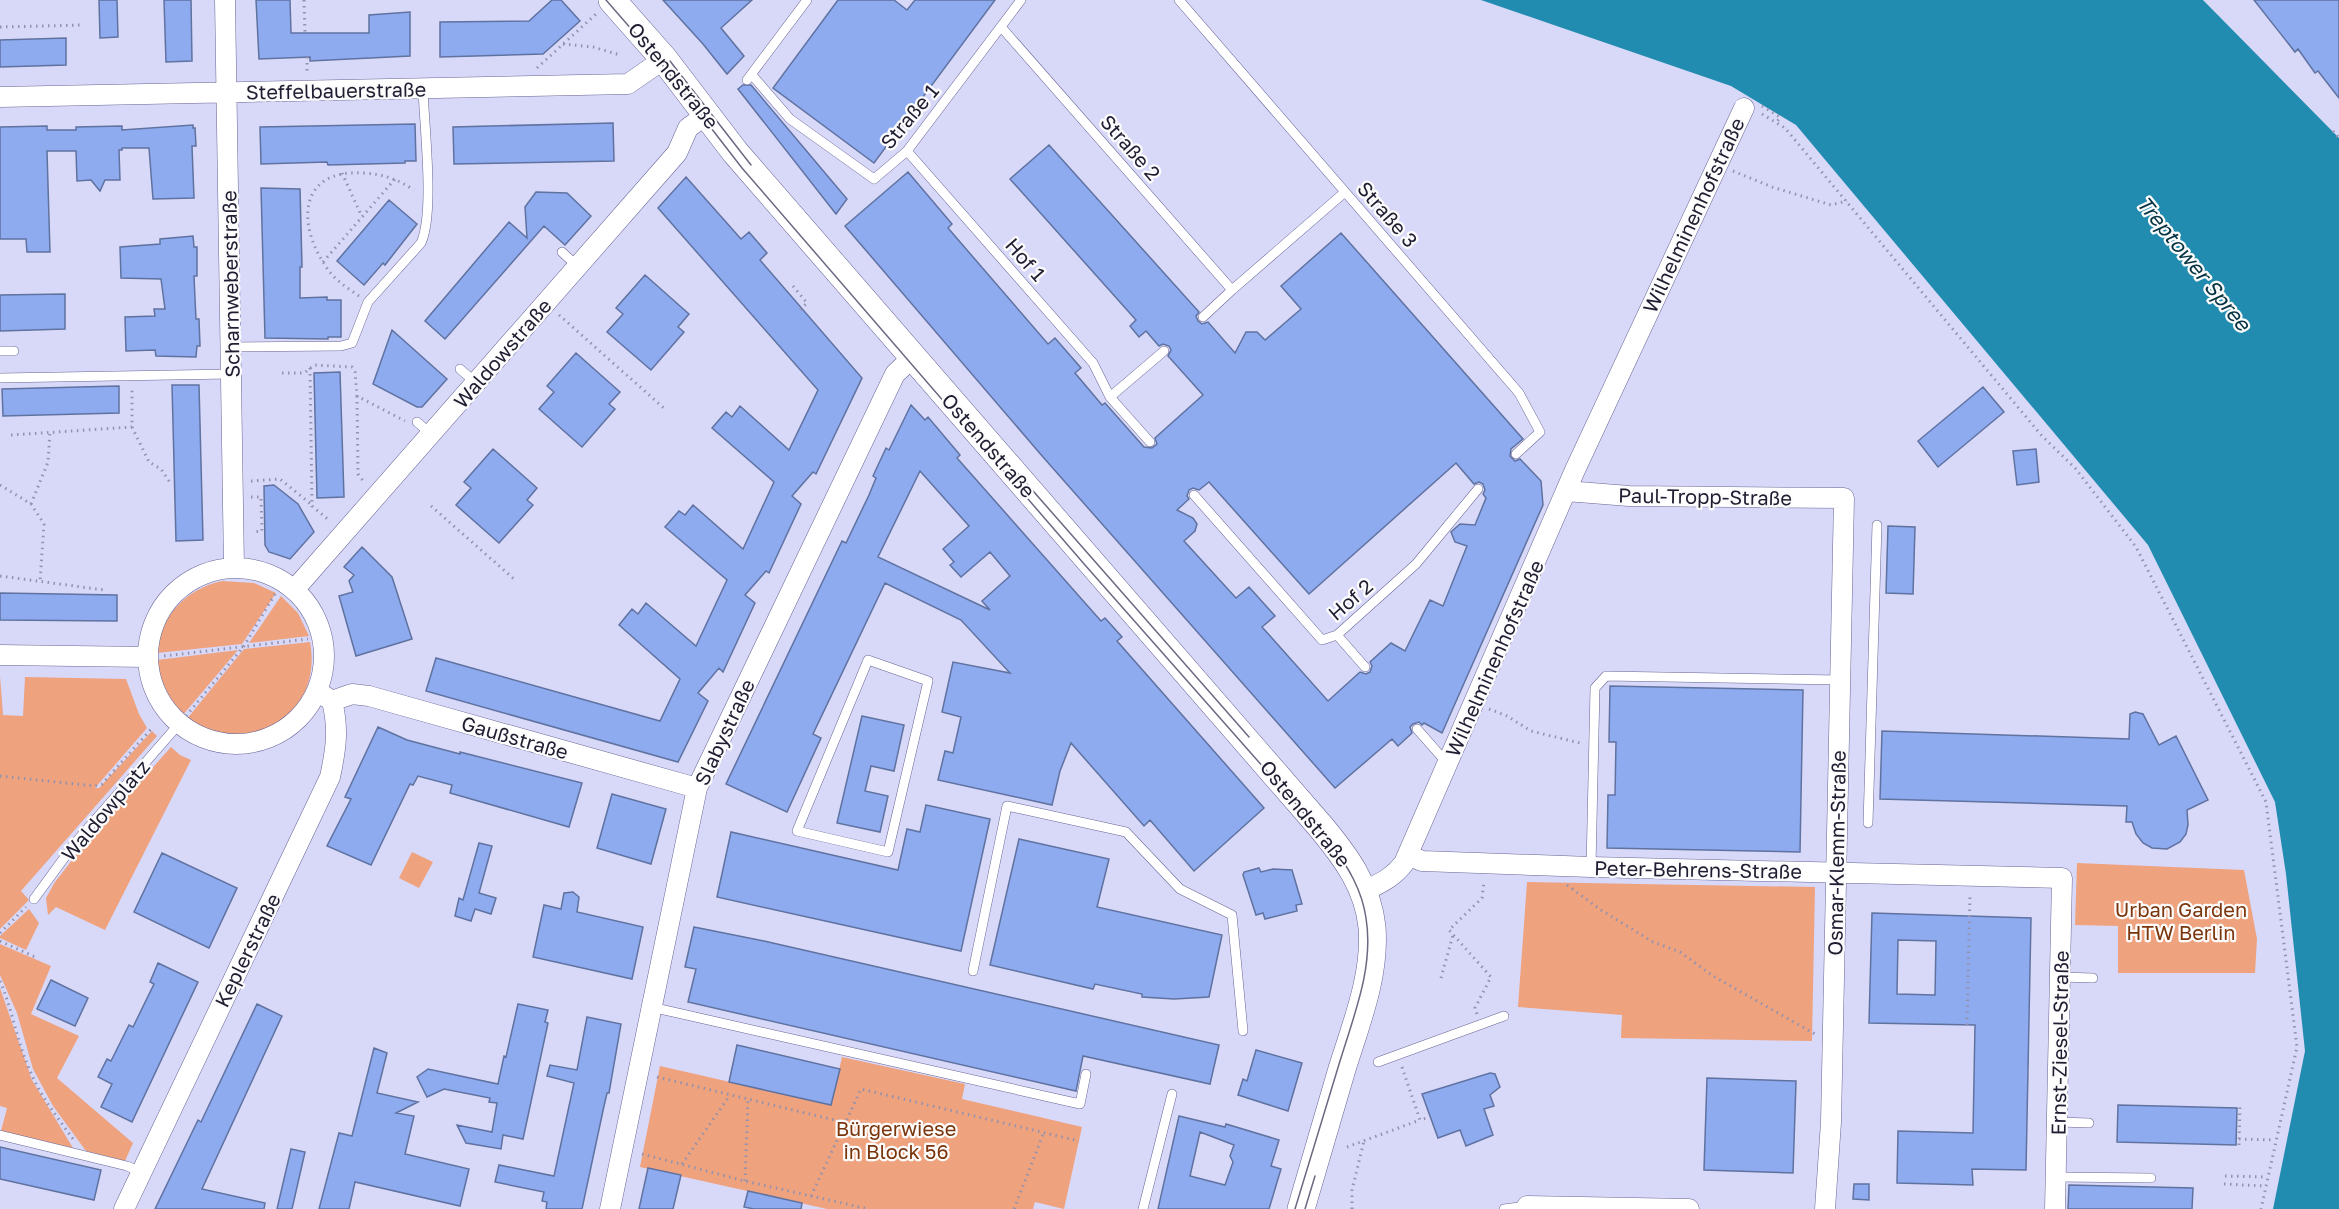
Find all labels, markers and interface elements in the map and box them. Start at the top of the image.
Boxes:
street label: Ostendstraße [624,17,724,133]
street label: Steffelbauerstraße [246,76,426,104]
street label: Straße 1 [875,78,943,153]
street label: Straße 2 [1096,109,1166,185]
street label: Wilhelminenhofstraße [1637,114,1749,316]
street label: Straße 3 [1353,176,1423,252]
street label: Scharnweberstraße [216,190,244,378]
water label: Treptower Spree [2132,190,2258,337]
street label: Hof 1 [1001,233,1051,286]
street label: Waldowstraße [448,293,556,413]
street label: Ostendstraße [937,388,1041,502]
street label: Paul-Tropp-Straße [1618,482,1792,510]
street label: Wilhelminenhofstraße [1440,556,1548,760]
street label: Hof 2 [1323,573,1377,625]
street label: Slabystraße [689,675,759,789]
street label: Gaußstraße [459,710,571,764]
street label: Osmar-Klemm-Straße [1822,750,1850,956]
street label: Waldowplatz [56,755,154,865]
street label: Ostendstraße [1256,755,1356,871]
street label: Peter-Behrens-Straße [1594,855,1802,883]
street label: Keplerstraße [209,889,285,1011]
park label: Urban Garden HTW Berlin [2115,897,2247,944]
street label: Ernst-Ziesel-Straße [2045,950,2073,1136]
park label: Bürgerwiese in Block 56 [836,1116,956,1163]

